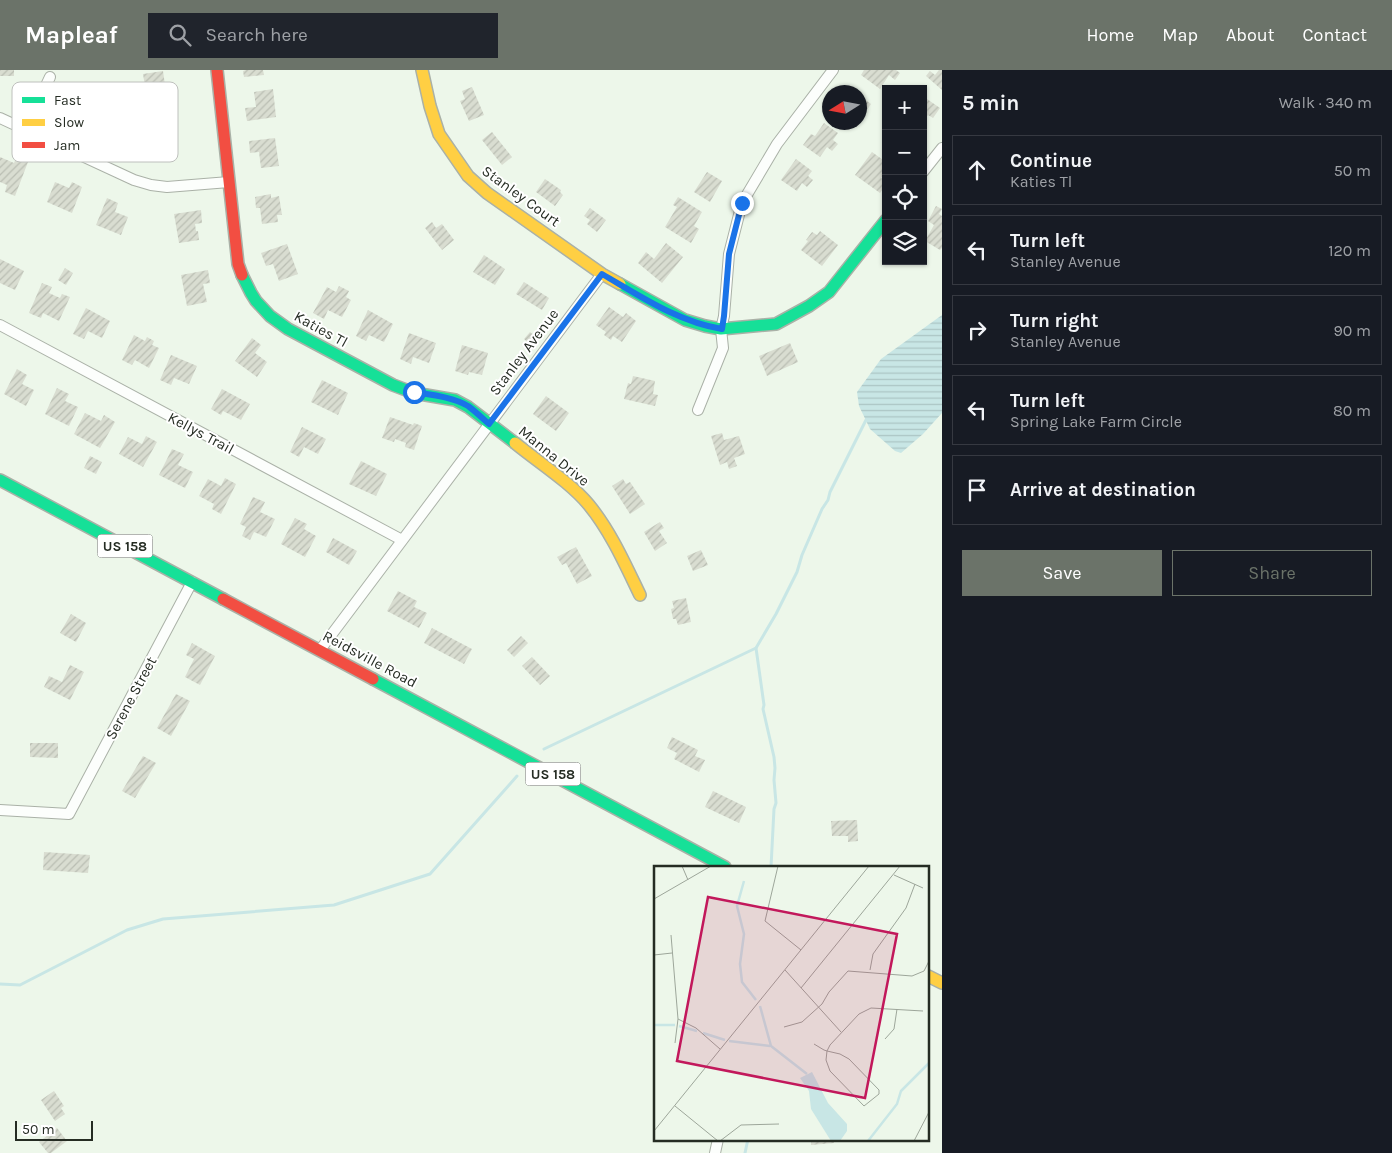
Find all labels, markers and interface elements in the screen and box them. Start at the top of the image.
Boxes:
search box [148,13,498,58]
text: Mapleaf [25,21,118,49]
icon: search [166,21,194,49]
text: Search here [206,24,308,46]
text: Home [1086,24,1134,46]
text: Map [1162,24,1198,46]
text: About [1226,24,1275,46]
text: Contact [1303,24,1367,46]
legend [12,82,178,162]
north arrow [822,85,867,130]
map controls [882,85,927,265]
button: + [882,85,927,130]
text: 5 min [962,91,1019,115]
text: Fast [54,92,81,109]
text: Walk · 340 m [1279,93,1372,112]
text: Slow [54,114,84,131]
button: − [882,130,927,175]
text: Jam [54,137,80,154]
text: Continue [1010,150,1092,172]
icon: ahead [963,156,991,184]
text: 50 m [1334,161,1371,180]
street label: Stanley Court [478,162,564,231]
text: Katies Tl [1010,172,1072,191]
button: locate [882,175,927,220]
route end [731,192,754,215]
button: layers [882,220,927,265]
text: Turn left [1010,230,1085,252]
icon: left [963,236,991,264]
text: 120 m [1328,241,1371,260]
text: Stanley Avenue [1010,252,1121,271]
street label: Stanley Avenue [486,305,562,399]
street label: Katies Tl [291,307,351,351]
text: Turn right [1010,310,1099,332]
icon: right [963,316,991,344]
text: 90 m [1333,321,1371,340]
text: Stanley Avenue [1010,332,1121,351]
route start [403,381,426,404]
text: Turn left [1010,390,1085,412]
icon: left [963,396,991,424]
text: 80 m [1333,401,1371,420]
street label: Kellys Trail [165,408,237,458]
text: Spring Lake Farm Circle [1010,412,1182,431]
street label: Manna Drive [515,422,593,490]
icon: arrive [963,476,991,504]
text: Arrive at destination [1010,479,1196,501]
road number: US 158 [98,534,152,558]
button: Save [962,550,1162,596]
button: Share [1172,550,1372,596]
street label: Reidsville Road [320,627,420,691]
street label: Serene Street [102,653,161,743]
road number: US 158 [526,762,580,786]
inset map [654,866,929,1140]
scale bar [15,1118,92,1141]
text: 50 m [22,1121,55,1138]

